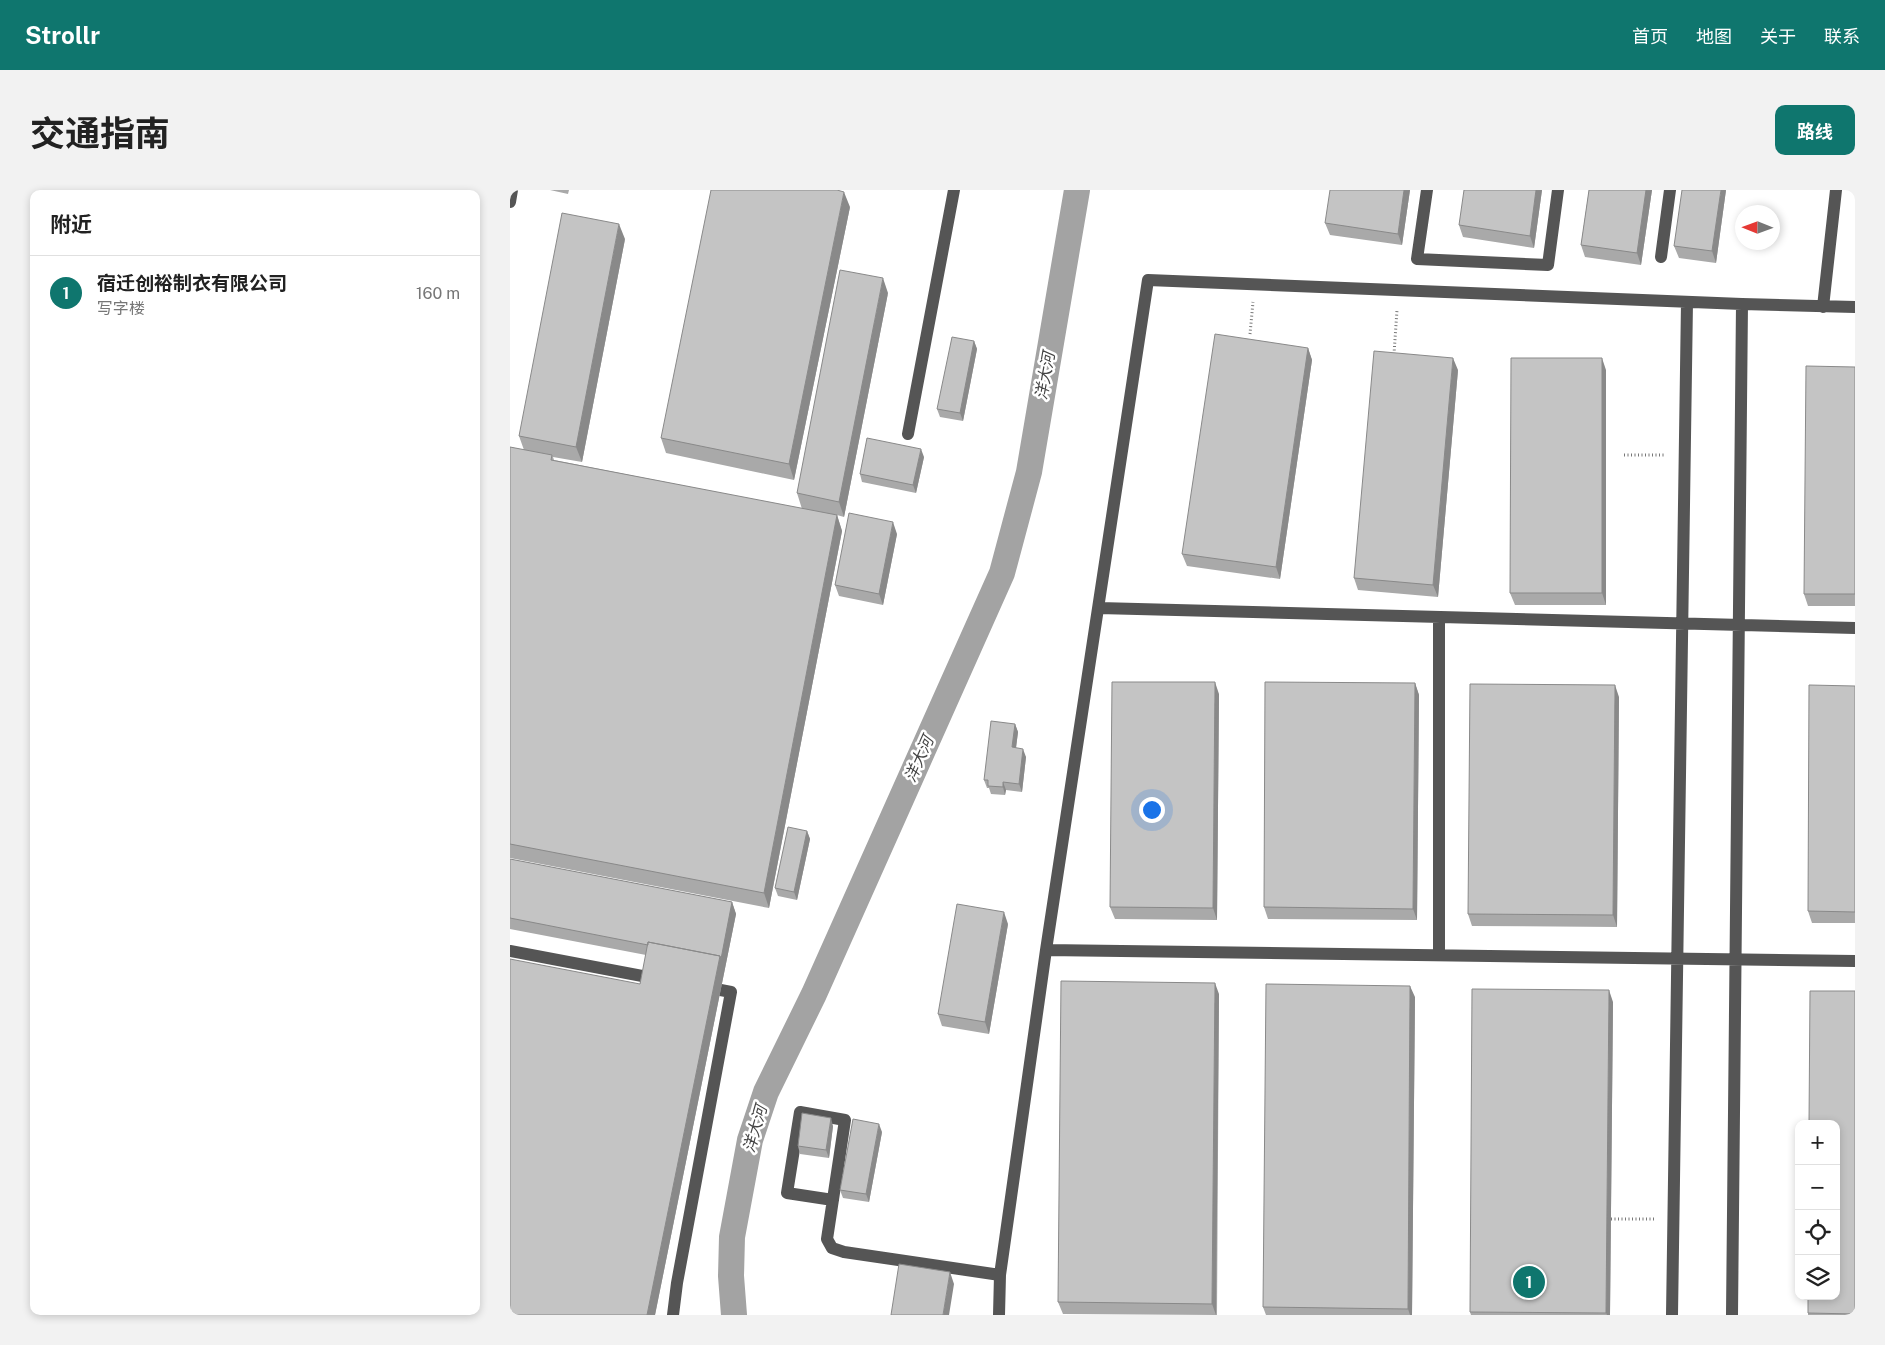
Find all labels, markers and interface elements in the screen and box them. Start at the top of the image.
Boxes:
text: Strollr [25,21,100,49]
text: 首页 [1632,26,1668,47]
text: 地图 [1696,26,1732,47]
text: 关于 [1760,26,1796,47]
text: 联系 [1824,26,1860,47]
button: 路线 [1775,105,1855,155]
text: 交通指南 [30,113,170,154]
north arrow [1735,205,1780,250]
text: 附近 [50,212,92,237]
text: 宿迁创裕制衣有限公司 [97,272,287,294]
text: 1 [63,284,69,303]
text: 160 m [416,284,460,303]
text: 写字楼 [97,299,145,318]
water label: 洋大河 [1031,348,1059,401]
water label: 洋大河 [901,730,939,785]
your location [1139,797,1165,823]
water label: 洋大河 [739,1100,772,1155]
map controls [1795,1120,1840,1300]
button: + [1795,1120,1840,1165]
button: − [1795,1165,1840,1210]
button: locate [1795,1210,1840,1255]
button: layers [1795,1255,1840,1300]
pin: 1 [1513,1263,1545,1301]

